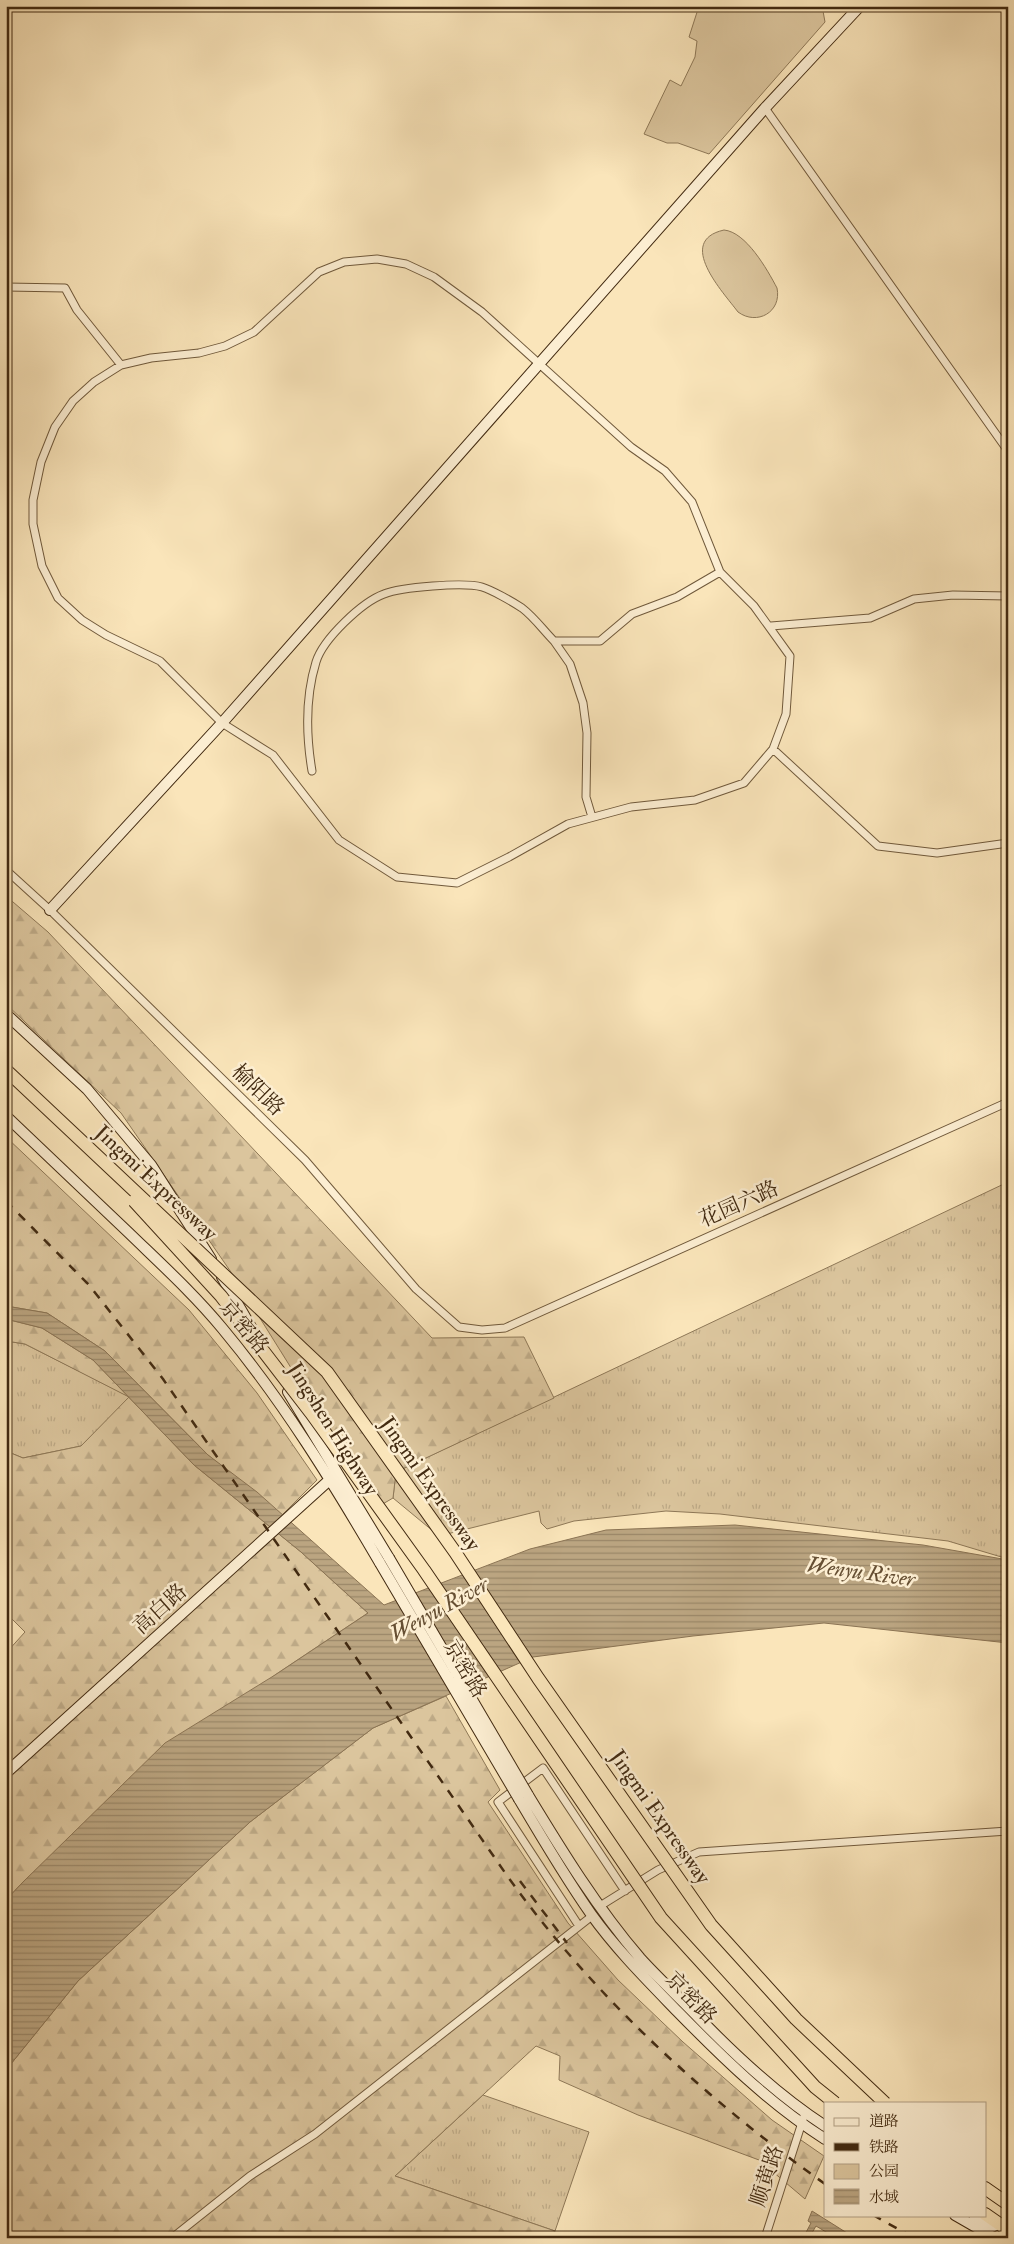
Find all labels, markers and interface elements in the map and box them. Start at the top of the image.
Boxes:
street label: 榆阳路 [226,1058,290,1122]
street label: Jingmi Expressway [88,1119,223,1247]
street label: 花园六路 [695,1175,783,1233]
street label: 京密路 [213,1294,275,1360]
street label: Jingshen Highway [281,1357,385,1501]
street label: Jingmi Expressway [373,1411,487,1557]
water label: Wenyu River [805,1551,919,1594]
water label: Wenyu River [385,1569,495,1648]
street label: 高白路 [128,1578,192,1640]
street label: 京密路 [437,1635,493,1703]
street label: Jingmi Expressway [603,1744,717,1890]
street label: 京密路 [659,1966,723,2030]
legend [824,2102,986,2216]
text: 道路 [869,2112,899,2131]
text: 铁路 [869,2138,899,2157]
street label: 顺黄路 [744,2142,790,2210]
text: 公园 [869,2162,899,2181]
text: 水域 [869,2188,899,2207]

